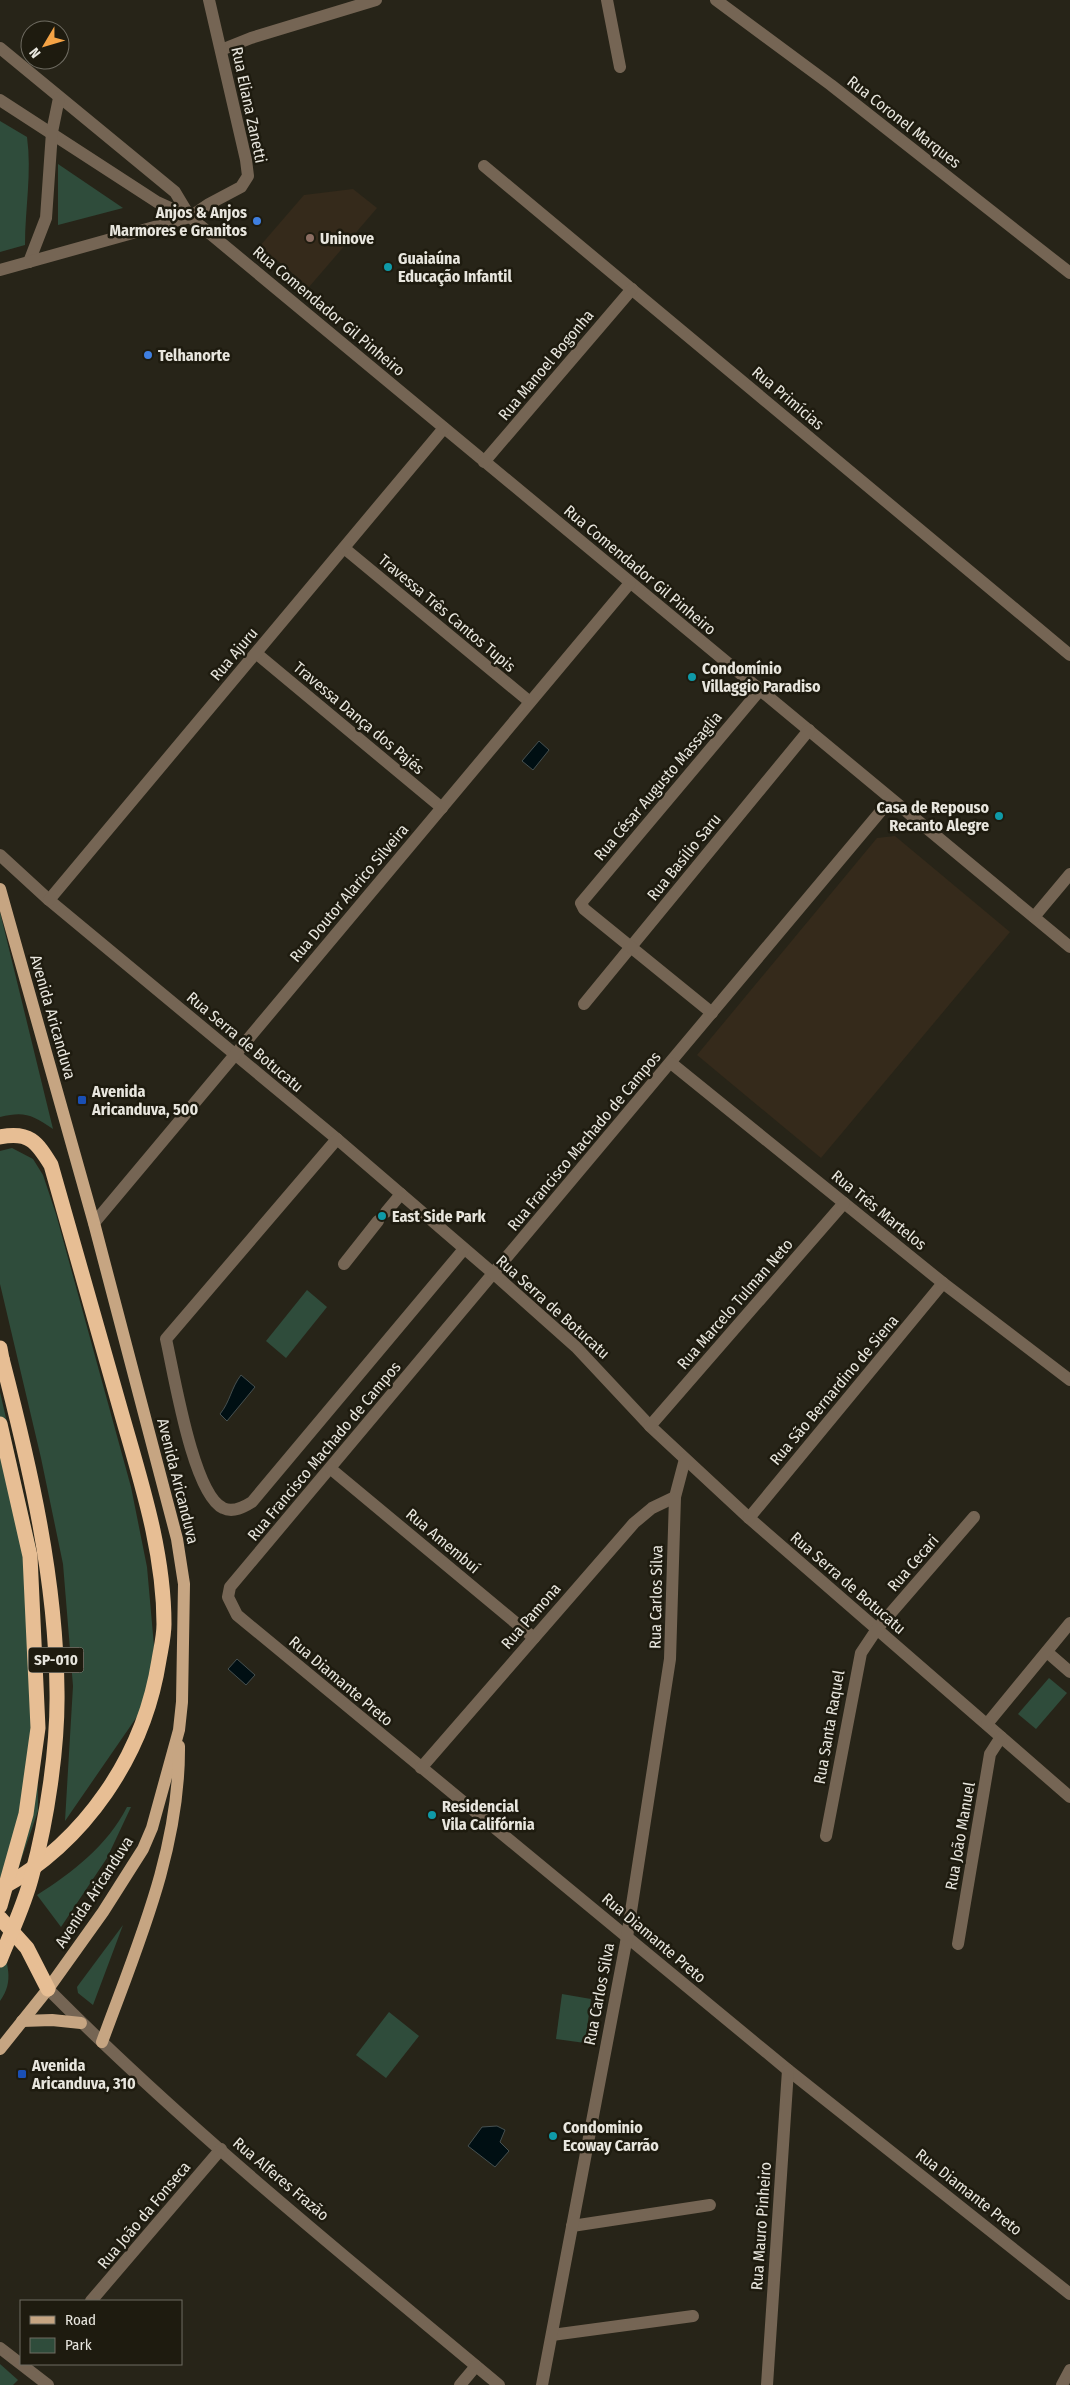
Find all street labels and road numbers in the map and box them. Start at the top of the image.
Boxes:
street label: Rua Eliana Zanetti [227,45,271,165]
street label: Rua Coronel Marques [843,72,965,172]
street label: Rua Comendador Gil Pinheiro [249,242,409,380]
street label: Rua Manoel Bogonha [494,306,598,424]
street label: Rua Primícias [748,362,828,434]
street label: Rua Comendador Gil Pinheiro [560,501,720,639]
street label: Travessa Três Cantos Tupis [375,550,519,676]
street label: Rua Ajuru [206,624,262,684]
street label: Travessa Dança dos Pajés [290,658,428,778]
street label: Rua César Augusto Massaglia [590,708,726,864]
street label: Rua Basílio Saru [643,810,725,904]
street label: Rua Doutor Alarico Silveira [286,820,412,966]
street label: Avenida Aricanduva [26,953,80,1082]
street label: Rua Serra de Botucatu [183,988,307,1096]
street label: Rua Francisco Machado de Campos [503,1047,665,1234]
street label: Rua Três Martelos [828,1166,930,1254]
street label: Rua Marcelo Tulman Neto [673,1235,797,1373]
street label: Rua Serra de Botucatu [492,1251,614,1363]
street label: Rua São Bernardino de Siena [766,1311,902,1469]
street label: Rua Francisco Machado de Campos [243,1357,405,1544]
street label: Avenida Aricanduva [153,1416,203,1546]
street label: Rua Amembuí [402,1505,484,1577]
street label: Rua Serra de Botucatu [787,1528,909,1638]
street label: Rua Cecari [883,1531,943,1595]
street label: Rua Carlos Silva [646,1545,666,1649]
street label: Rua Pamona [497,1579,565,1653]
street label: Rua Diamante Preto [285,1632,397,1730]
road number: SP-010 [28,1648,84,1672]
street label: Rua Santa Raquel [810,1669,848,1785]
street label: Rua João Manuel [941,1780,979,1892]
street label: Avenida Aricanduva [51,1833,137,1951]
street label: Rua Diamante Preto [598,1889,710,1987]
street label: Rua Carlos Silva [580,1941,618,2047]
street label: Rua Alferes Frazão [229,2133,333,2225]
street label: Rua Diamante Preto [912,2145,1026,2239]
street label: Rua João da Fonseca [94,2157,194,2272]
street label: Rua Mauro Pinheiro [747,2161,775,2291]

